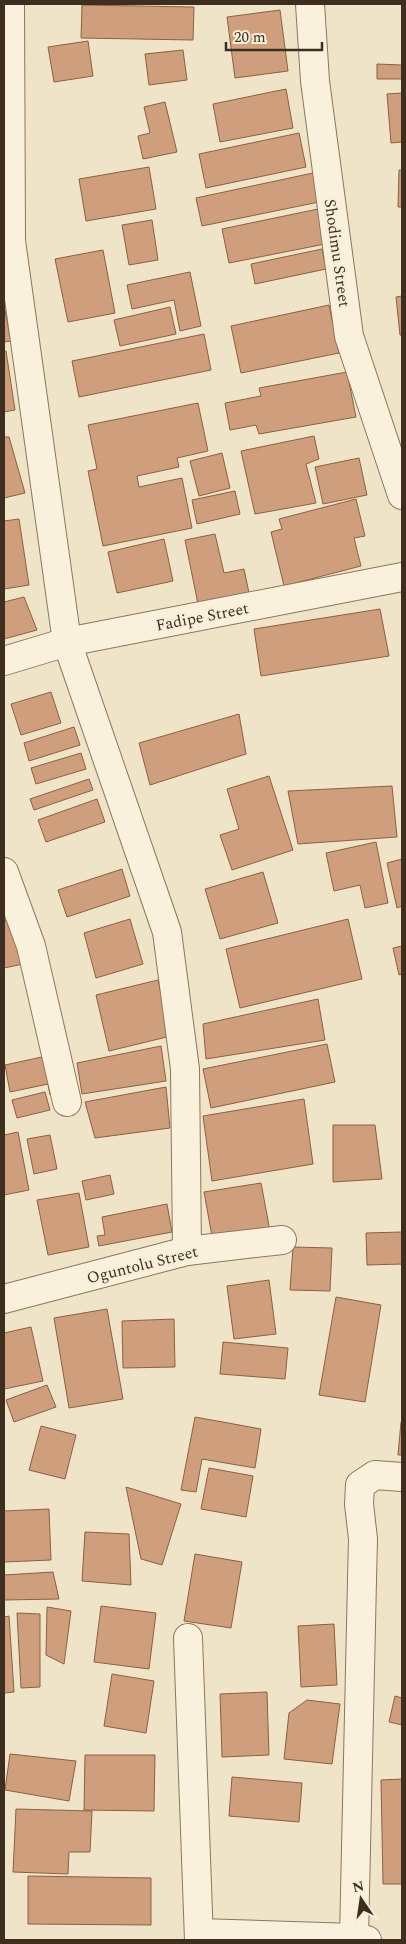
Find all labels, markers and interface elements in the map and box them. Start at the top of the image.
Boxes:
scale bar [226,20,322,52]
text: 20 m [234,26,266,49]
street label: Shodimu Street [318,197,357,309]
street label: Fadipe Street [154,596,251,638]
street label: Oguntolu Street [84,1239,201,1290]
north arrow [336,1874,386,1924]
text: N [350,1875,366,1898]

